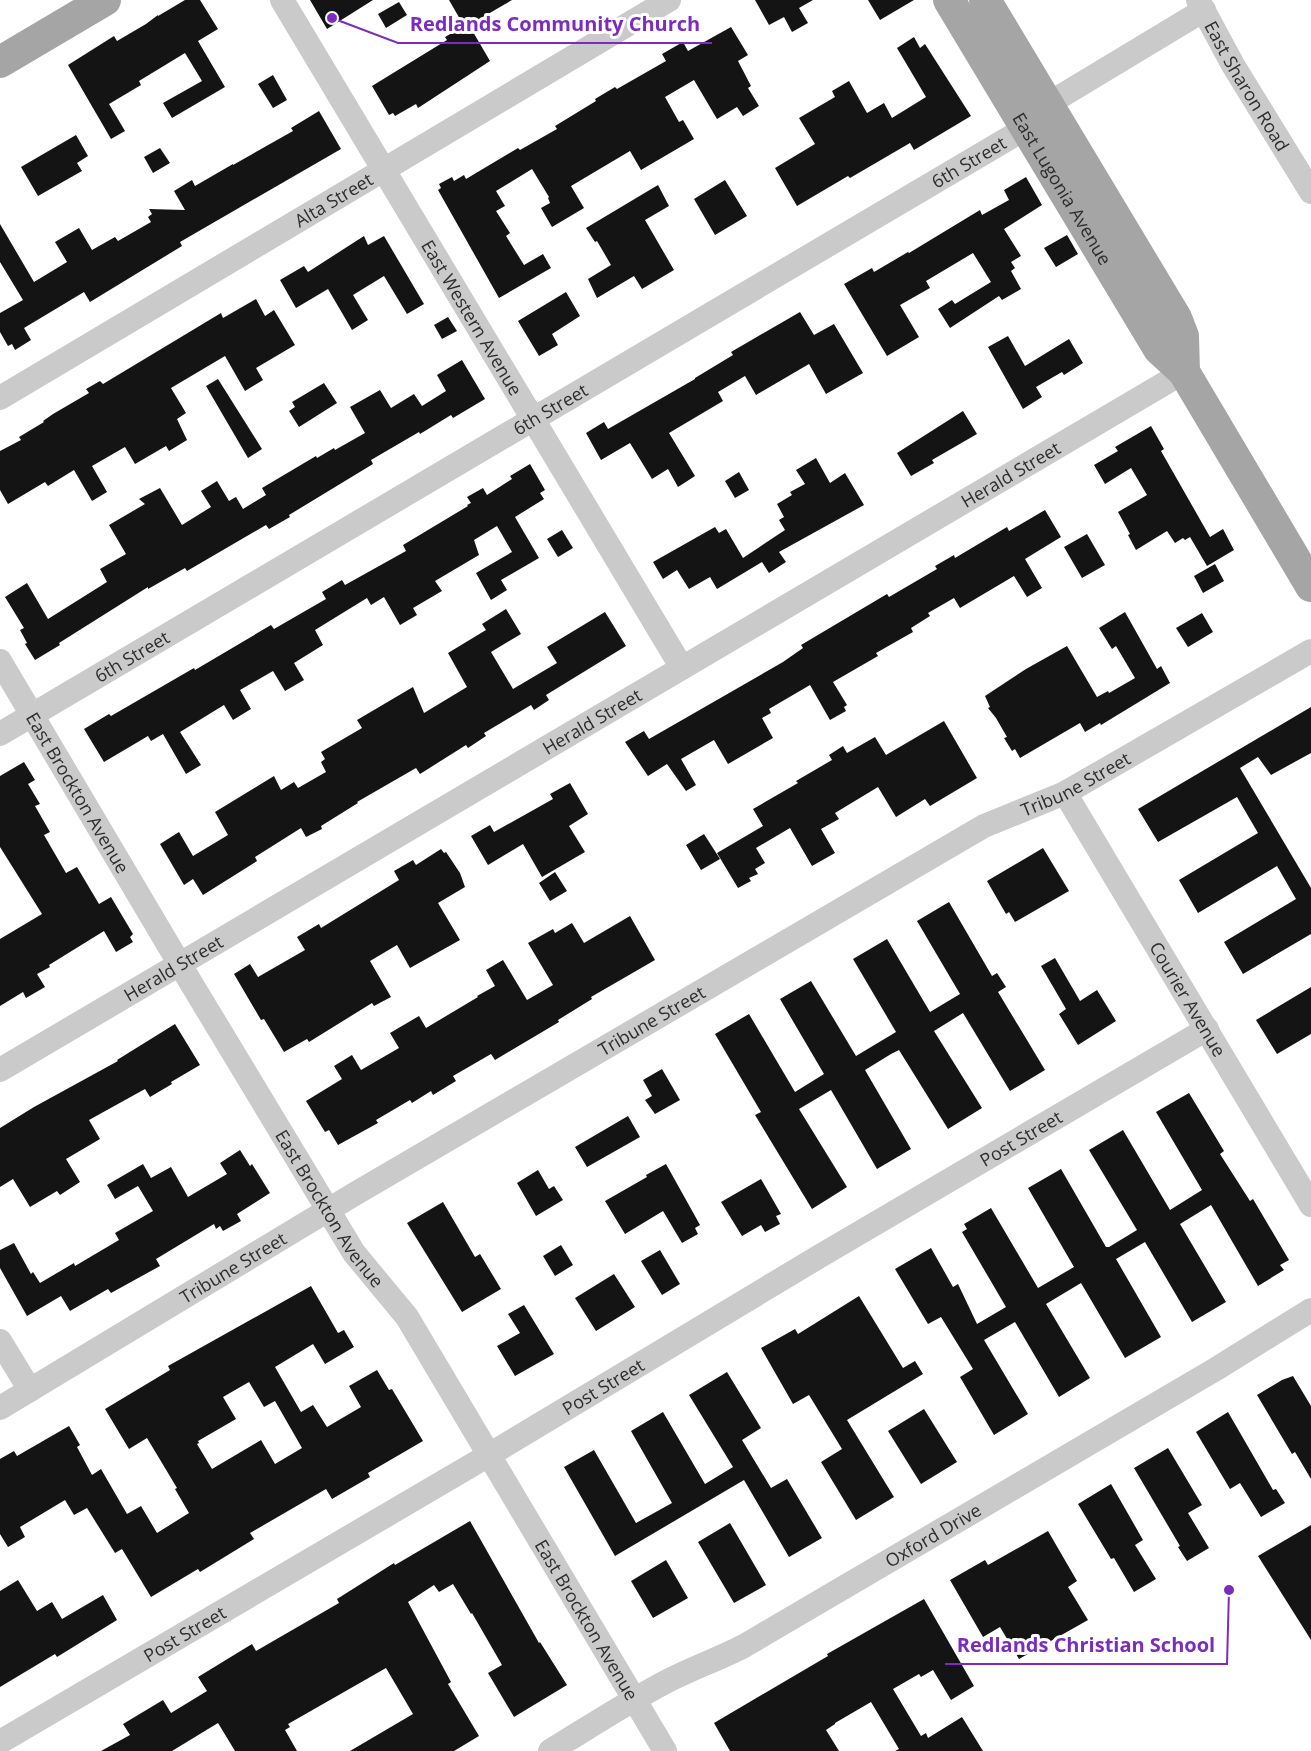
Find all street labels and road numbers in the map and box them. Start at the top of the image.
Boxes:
street label: East Sharon Road [1199,17,1295,156]
street label: East Lugonia Avenue [1007,108,1118,269]
street label: 6th Street [927,130,1010,193]
street label: Alta Street [290,167,377,232]
street label: East Western Avenue [416,235,528,400]
street label: 6th Street [508,378,592,440]
street label: Herald Street [956,436,1065,513]
street label: 6th Street [90,625,173,688]
street label: Herald Street [538,683,646,760]
street label: East Brockton Avenue [21,708,135,878]
street label: Tribune Street [1017,746,1134,822]
street label: Herald Street [119,929,227,1007]
street label: Courier Avenue [1144,937,1232,1061]
street label: Tribune Street [594,980,709,1061]
street label: Post Street [975,1105,1066,1172]
street label: East Brockton Avenue [270,1125,389,1292]
street label: Tribune Street [175,1226,290,1309]
street label: Post Street [558,1353,648,1420]
street label: Oxford Drive [881,1498,985,1573]
street label: East Brockton Avenue [530,1535,644,1705]
street label: Post Street [139,1600,230,1667]

